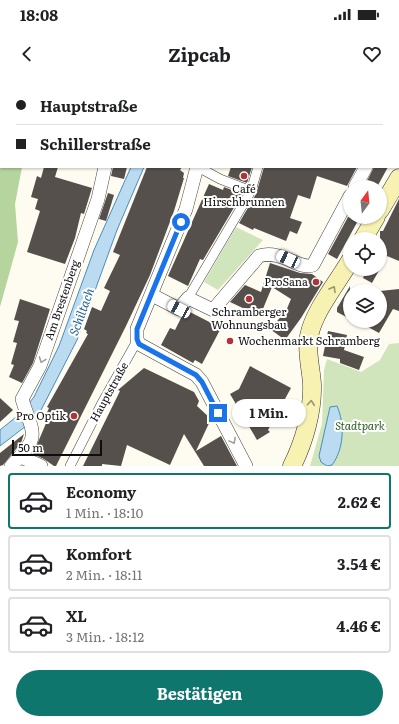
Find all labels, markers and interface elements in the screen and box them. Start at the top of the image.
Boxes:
text: 18:08 [20,3,58,26]
text: Zipcab [168,41,231,68]
icon: back [16,43,38,65]
icon: heart [361,43,383,65]
text: Hauptstraße [40,94,138,117]
text: Schillerstraße [40,132,151,155]
marker: Café Hirschbrunnen [239,171,249,181]
place label: Café Hirschbrunnen [203,180,285,209]
north arrow [343,180,387,224]
map controls [343,180,387,328]
route start [172,213,190,231]
button: locate [343,232,387,276]
car [275,248,301,270]
street label: Am Brestenberg [40,257,83,342]
place label: ProSana [264,273,308,289]
marker: ProSana [311,277,321,287]
button: layers [343,284,387,328]
water label: Schiltach [64,285,98,338]
one-way arrow [328,286,335,293]
marker: Schramberger Wohnungsbau [244,294,254,304]
car [166,298,192,320]
place label: Schramberger Wohnungsbau [211,303,287,332]
place label: Wochenmarkt Schramberg [238,332,381,348]
marker: Wochenmarkt Schramberg [225,336,235,346]
one-way arrow [38,356,46,363]
street label: Hauptstraße [85,358,131,424]
callout: 1 Min. [232,399,306,427]
one-way arrow [306,400,315,406]
text: 1 Min. [250,403,288,422]
route end [209,404,227,422]
place label: Pro Optik [16,407,66,423]
marker: Pro Optik [69,411,79,421]
park label: Stadtpark [335,417,385,433]
one-way arrow [228,437,235,444]
scale bar [12,438,102,457]
text: 50 m [18,439,43,455]
text: Economy [66,480,136,503]
icon: car [18,483,54,519]
text: 2.62 € [338,490,381,513]
text: 1 Min. · 18:10 [66,503,143,522]
text: Komfort [66,542,132,565]
icon: car [18,545,54,581]
text: 3.54 € [337,552,381,575]
text: 2 Min. · 18:11 [66,565,142,584]
text: XL [66,604,87,627]
icon: car [18,607,54,643]
text: 4.46 € [336,614,381,637]
text: 3 Min. · 18:12 [66,627,144,646]
button: Bestätigen [16,670,383,716]

